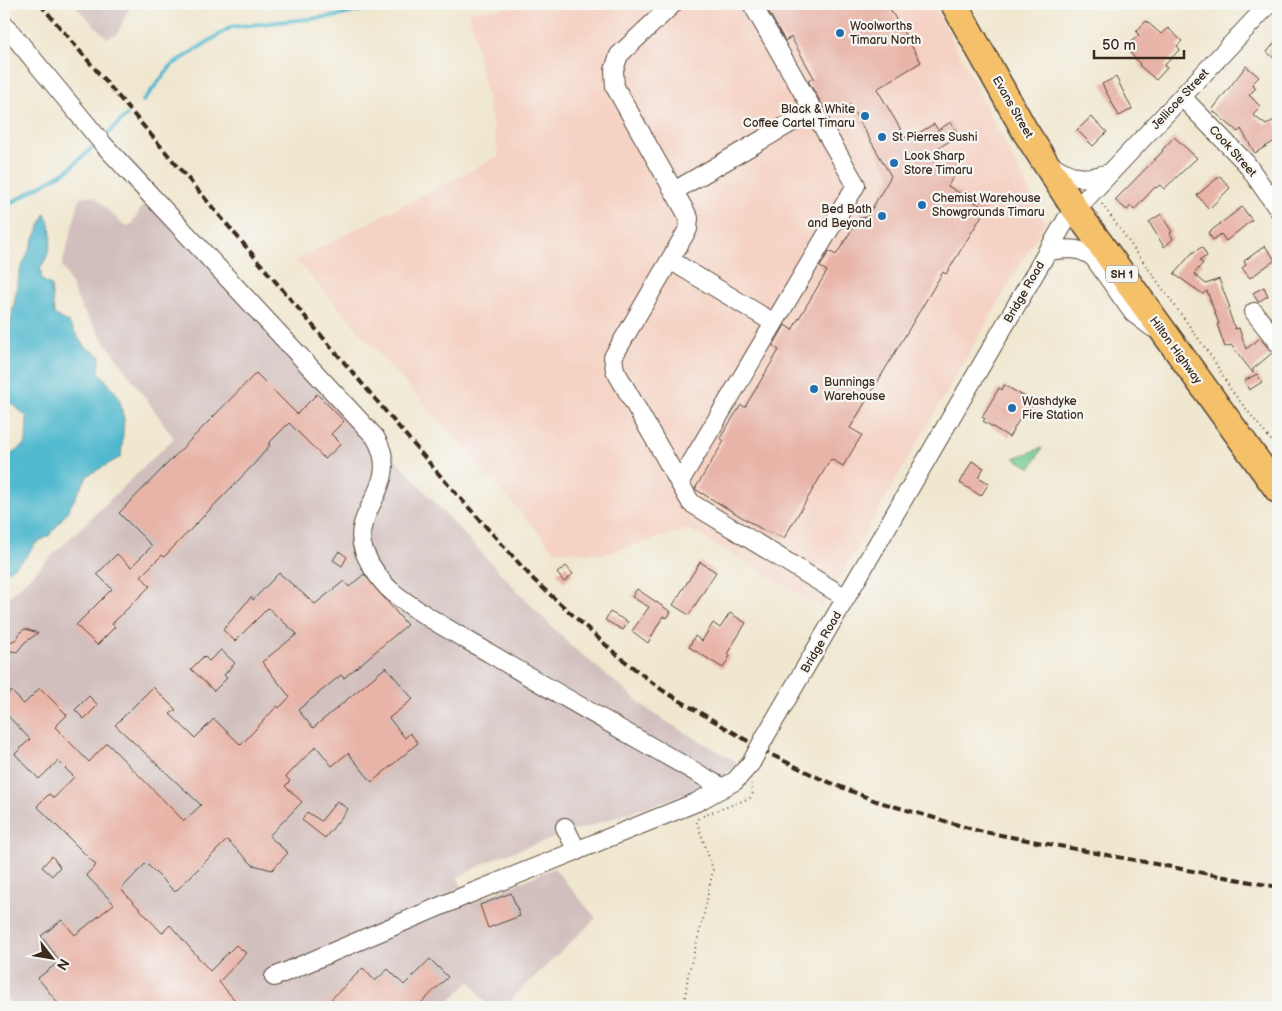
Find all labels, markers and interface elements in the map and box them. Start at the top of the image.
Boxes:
place label: Woolworths Timaru North [850,19,922,48]
marker: Woolworths Timaru North [834,27,846,39]
scale bar [1094,28,1184,60]
text: 50 m [1102,36,1136,55]
street label: Jellicoe Street [1148,66,1213,133]
street label: Evans Street [989,74,1036,141]
place label: Black & White Coffee Cartel Timaru [743,102,855,131]
marker: Black & White Coffee Cartel Timaru [859,110,871,122]
street label: Cook Street [1206,123,1260,180]
place label: St Pierres Sushi [892,130,978,145]
marker: St Pierres Sushi [876,131,888,143]
place label: Look Sharp Store Timaru [904,149,973,178]
marker: Look Sharp Store Timaru [888,157,900,169]
place label: Chemist Warehouse Showgrounds Timaru [932,191,1045,220]
marker: Chemist Warehouse Showgrounds Timaru [916,199,928,211]
place label: Bed Bath and Beyond [808,202,872,231]
marker: Bed Bath and Beyond [876,210,888,222]
street label: Bridge Road [1001,259,1048,326]
road number: SH 1 [1106,266,1138,282]
street label: Hilton Highway [1146,314,1205,387]
place label: Bunnings Warehouse [824,375,885,404]
marker: Bunnings Warehouse [808,383,820,395]
place label: Washdyke Fire Station [1022,394,1084,423]
marker: Washdyke Fire Station [1006,402,1018,414]
street label: Bridge Road [798,609,845,676]
north arrow [28,934,78,984]
text: N [53,956,73,973]

